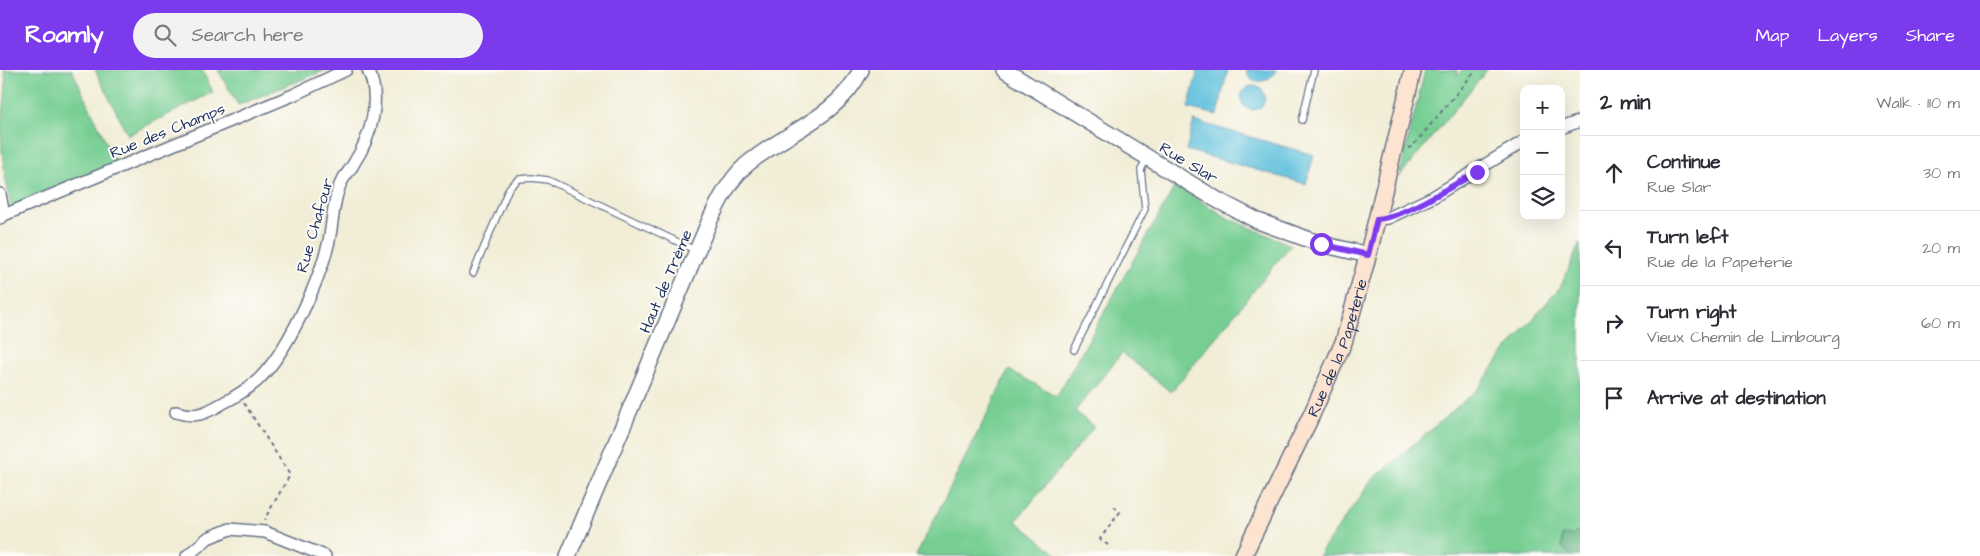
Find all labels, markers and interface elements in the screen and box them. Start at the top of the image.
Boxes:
search box [133,13,483,58]
text: Roamly [25,18,103,52]
icon: search [151,21,179,49]
text: Search here [191,22,304,49]
text: Map [1755,23,1789,48]
text: Layers [1817,23,1878,48]
text: Share [1906,23,1955,48]
map controls [1520,85,1565,220]
button: + [1520,85,1565,130]
text: 2 min [1600,88,1650,117]
text: Walk · 110 m [1876,92,1960,114]
street label: Rue des Champs [106,98,228,164]
button: − [1520,130,1565,175]
street label: Rue Slar [1155,137,1222,189]
text: Continue [1647,149,1721,176]
icon: ahead [1600,159,1628,187]
route end [1466,161,1489,184]
text: 30 m [1923,162,1960,184]
street label: Rue Chafour [291,175,339,275]
button: layers [1520,175,1565,220]
text: Rue Slar [1647,176,1711,198]
text: Turn left [1647,224,1728,251]
street label: Haut de Trème [634,226,698,337]
route start [1310,233,1333,256]
icon: left [1600,234,1628,262]
text: 20 m [1922,237,1960,259]
text: Rue de la Papeterie [1647,251,1793,273]
street label: Rue de la Papeterie [1302,276,1373,420]
text: Turn right [1647,299,1736,326]
icon: right [1600,309,1628,337]
text: 60 m [1921,312,1960,334]
text: Vieux Chemin de Limbourg [1647,326,1840,348]
icon: arrive [1600,384,1628,412]
text: Arrive at destination [1647,385,1826,412]

